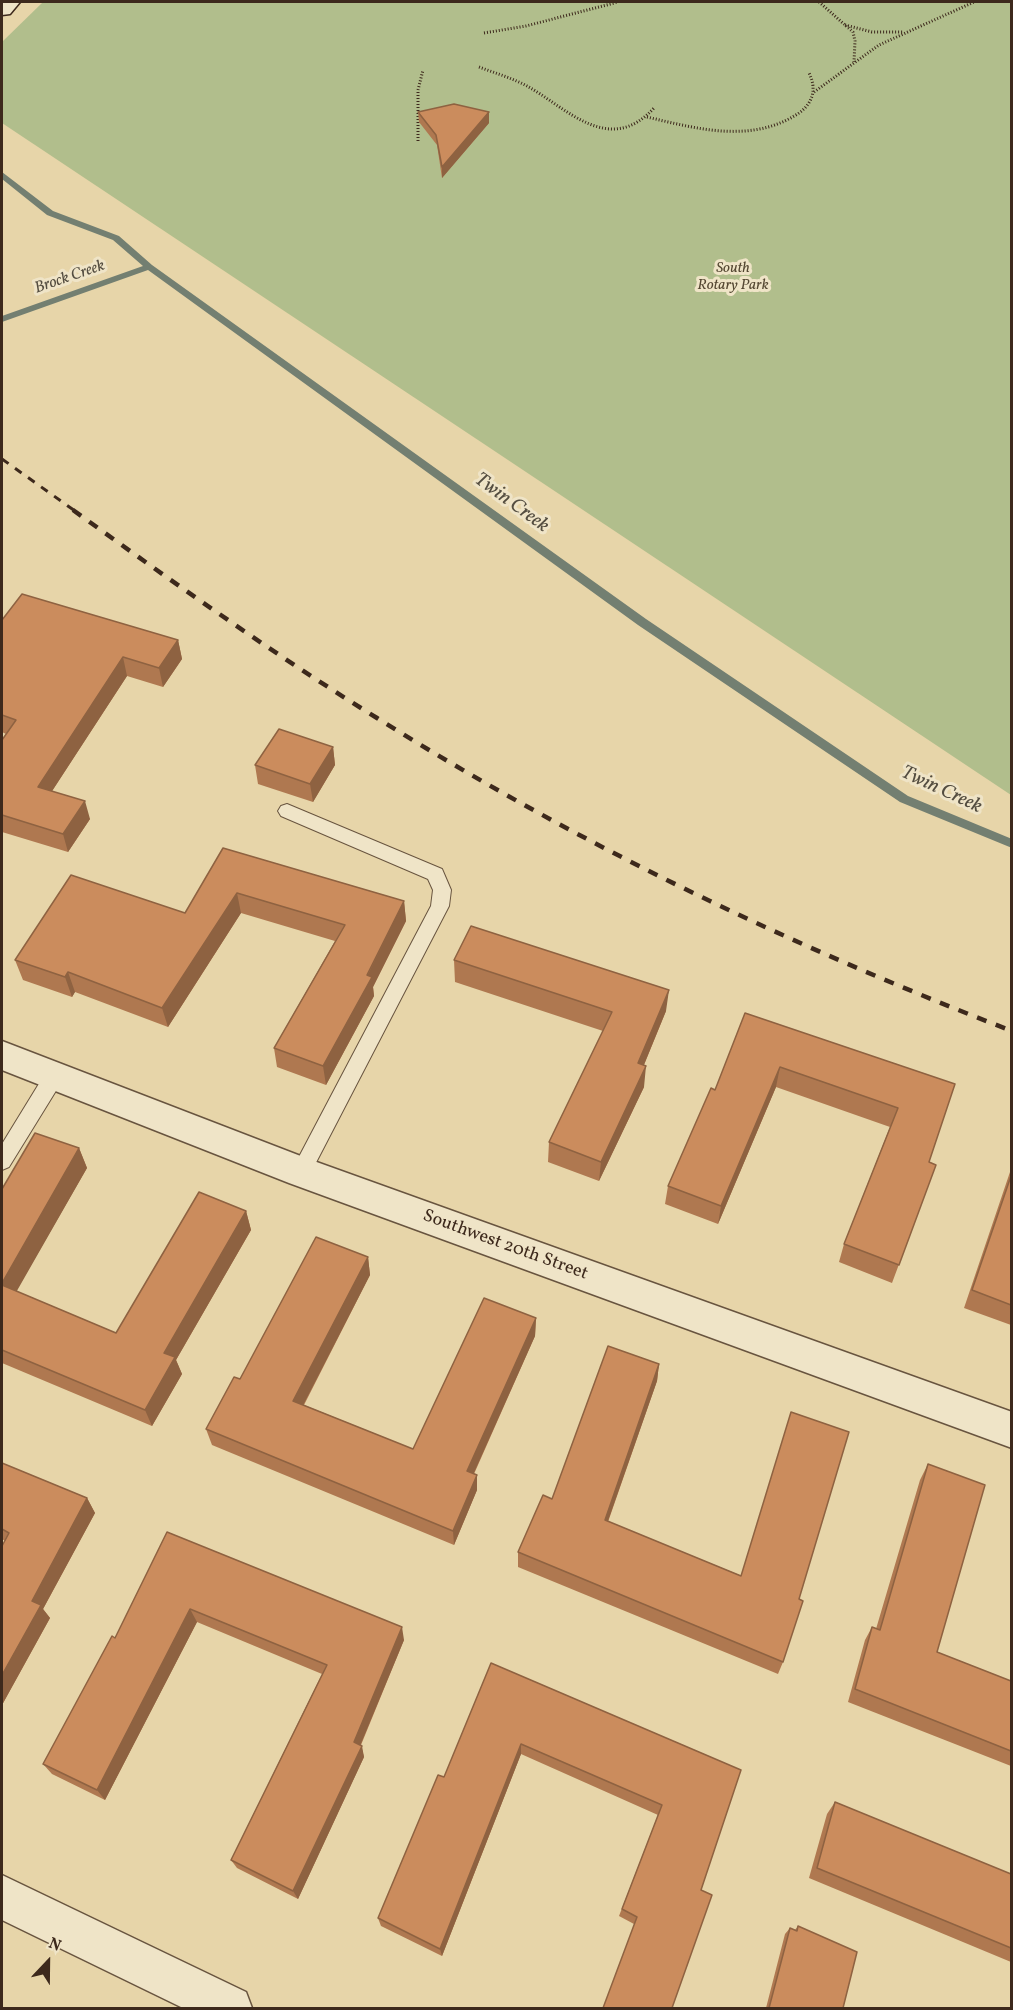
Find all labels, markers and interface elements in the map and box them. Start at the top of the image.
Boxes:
water label: Brock Creek [32,257,108,299]
park label: South Rotary Park [697,260,769,295]
water label: Twin Creek [469,469,553,539]
water label: Twin Creek [897,762,985,820]
street label: Southwest 20th Street [420,1206,590,1286]
north arrow [18,1932,78,1992]
text: N [45,1933,64,1958]

